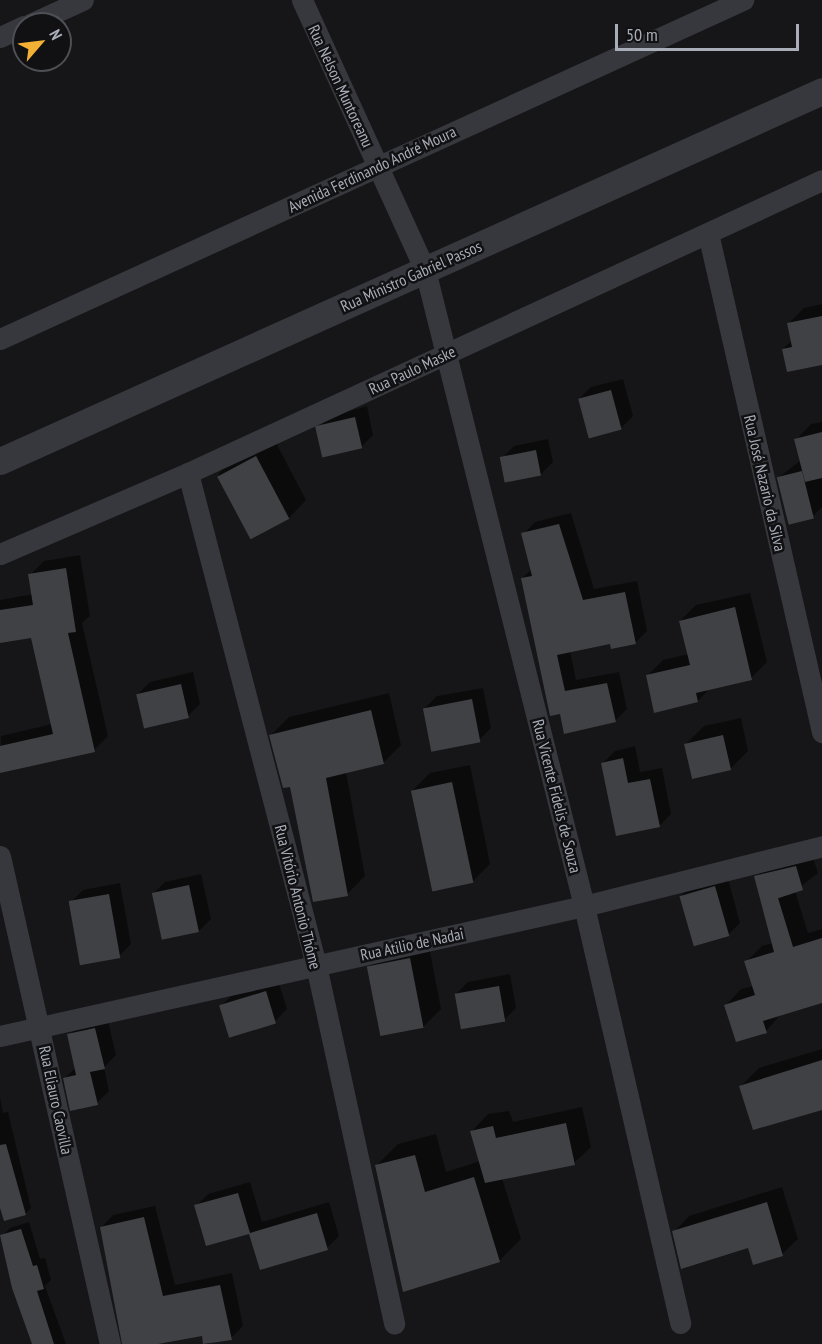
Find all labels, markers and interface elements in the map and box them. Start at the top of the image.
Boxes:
north arrow [12,12,72,72]
scale bar [618,12,802,50]
street label: Rua Nelson Muntoreanu [304,22,378,150]
text: 50 m [626,23,658,46]
text: N [45,26,67,43]
street label: Avenida Ferdinando André Moura [285,122,459,216]
street label: Rua Ministro Gabriel Passos [338,236,484,316]
street label: Rua Paulo Maske [366,342,458,398]
street label: Rua José Nazario da Silva [740,413,790,553]
street label: Rua Vicente Fidelis de Souza [529,717,585,875]
street label: Rua Vitório Antonio Thóme [271,822,325,972]
street label: Rua Atilio de Nadai [358,924,466,964]
street label: Rua Eliauro Caovilla [35,1044,77,1156]

